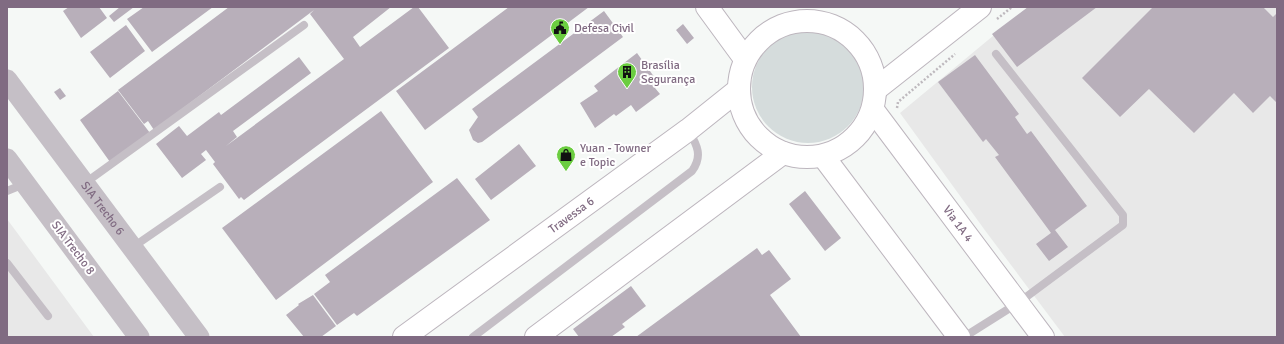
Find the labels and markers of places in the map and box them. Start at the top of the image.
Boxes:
public building icon: Defesa Civil [549,17,571,45]
place label: Defesa Civil [574,21,635,36]
place label: Brasília Segurança [641,58,695,87]
building icon: Brasília Segurança [616,61,638,89]
place label: Yuan - Towner e Topic [580,141,651,170]
shop icon: Yuan - Towner e Topic [555,144,577,172]

